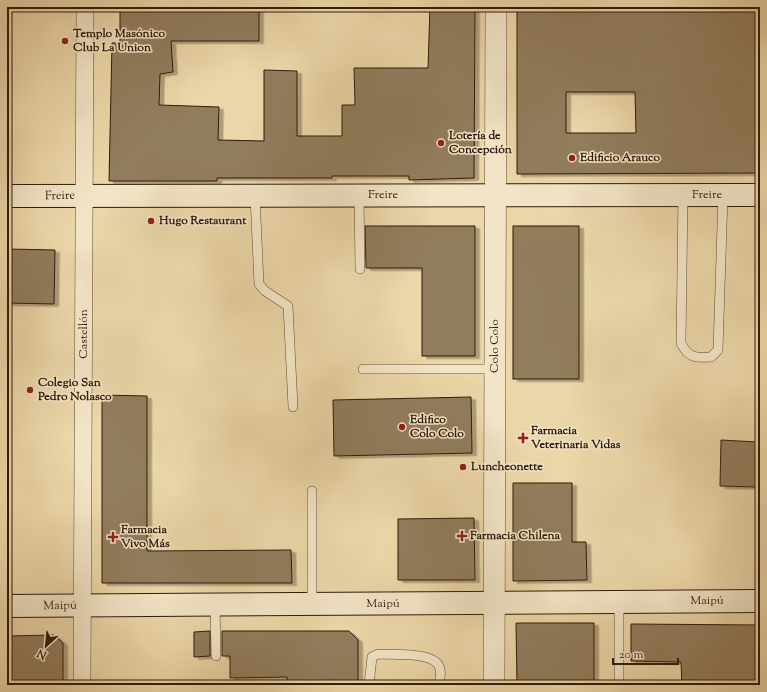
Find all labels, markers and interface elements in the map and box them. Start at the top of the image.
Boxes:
place label: Templo Masónico Club La Union [72,25,165,57]
marker: Templo Masónico Club La Union [60,36,70,46]
place label: Lotería de Concepción [448,127,513,159]
marker: Lotería de Concepción [436,138,446,148]
place label: Edificio Arauco [579,149,661,167]
marker: Edificio Arauco [567,153,577,163]
street label: Freire [368,186,398,204]
street label: Freire [692,186,722,204]
street label: Freire [45,187,76,205]
place label: Hugo Restaurant [158,212,247,230]
marker: Hugo Restaurant [146,216,156,226]
street label: Castellón [75,309,93,359]
street label: Colo Colo [486,319,504,373]
place label: Colegio San Pedro Nolasco [37,374,112,406]
marker: Colegio San Pedro Nolasco [25,385,35,395]
place label: Edifico Colo Colo [409,411,464,443]
marker: Edifico Colo Colo [397,422,407,432]
place label: Farmacia Veterinaria Vidas [530,422,621,454]
marker: Farmacia Veterinaria Vidas [518,433,528,443]
place label: Luncheonette [470,458,543,476]
marker: Luncheonette [458,462,468,472]
place label: Farmacia Vivo Más [120,521,170,553]
place label: Farmacia Chilena [469,527,561,545]
marker: Farmacia Chilena [457,531,467,541]
marker: Farmacia Vivo Más [108,532,118,542]
street label: Maipú [690,592,724,610]
street label: Maipú [366,595,400,613]
street label: Maipú [43,597,77,615]
north arrow [26,626,66,666]
scale bar [613,640,678,666]
text: N [34,645,50,664]
text: 20 m [619,646,644,664]

